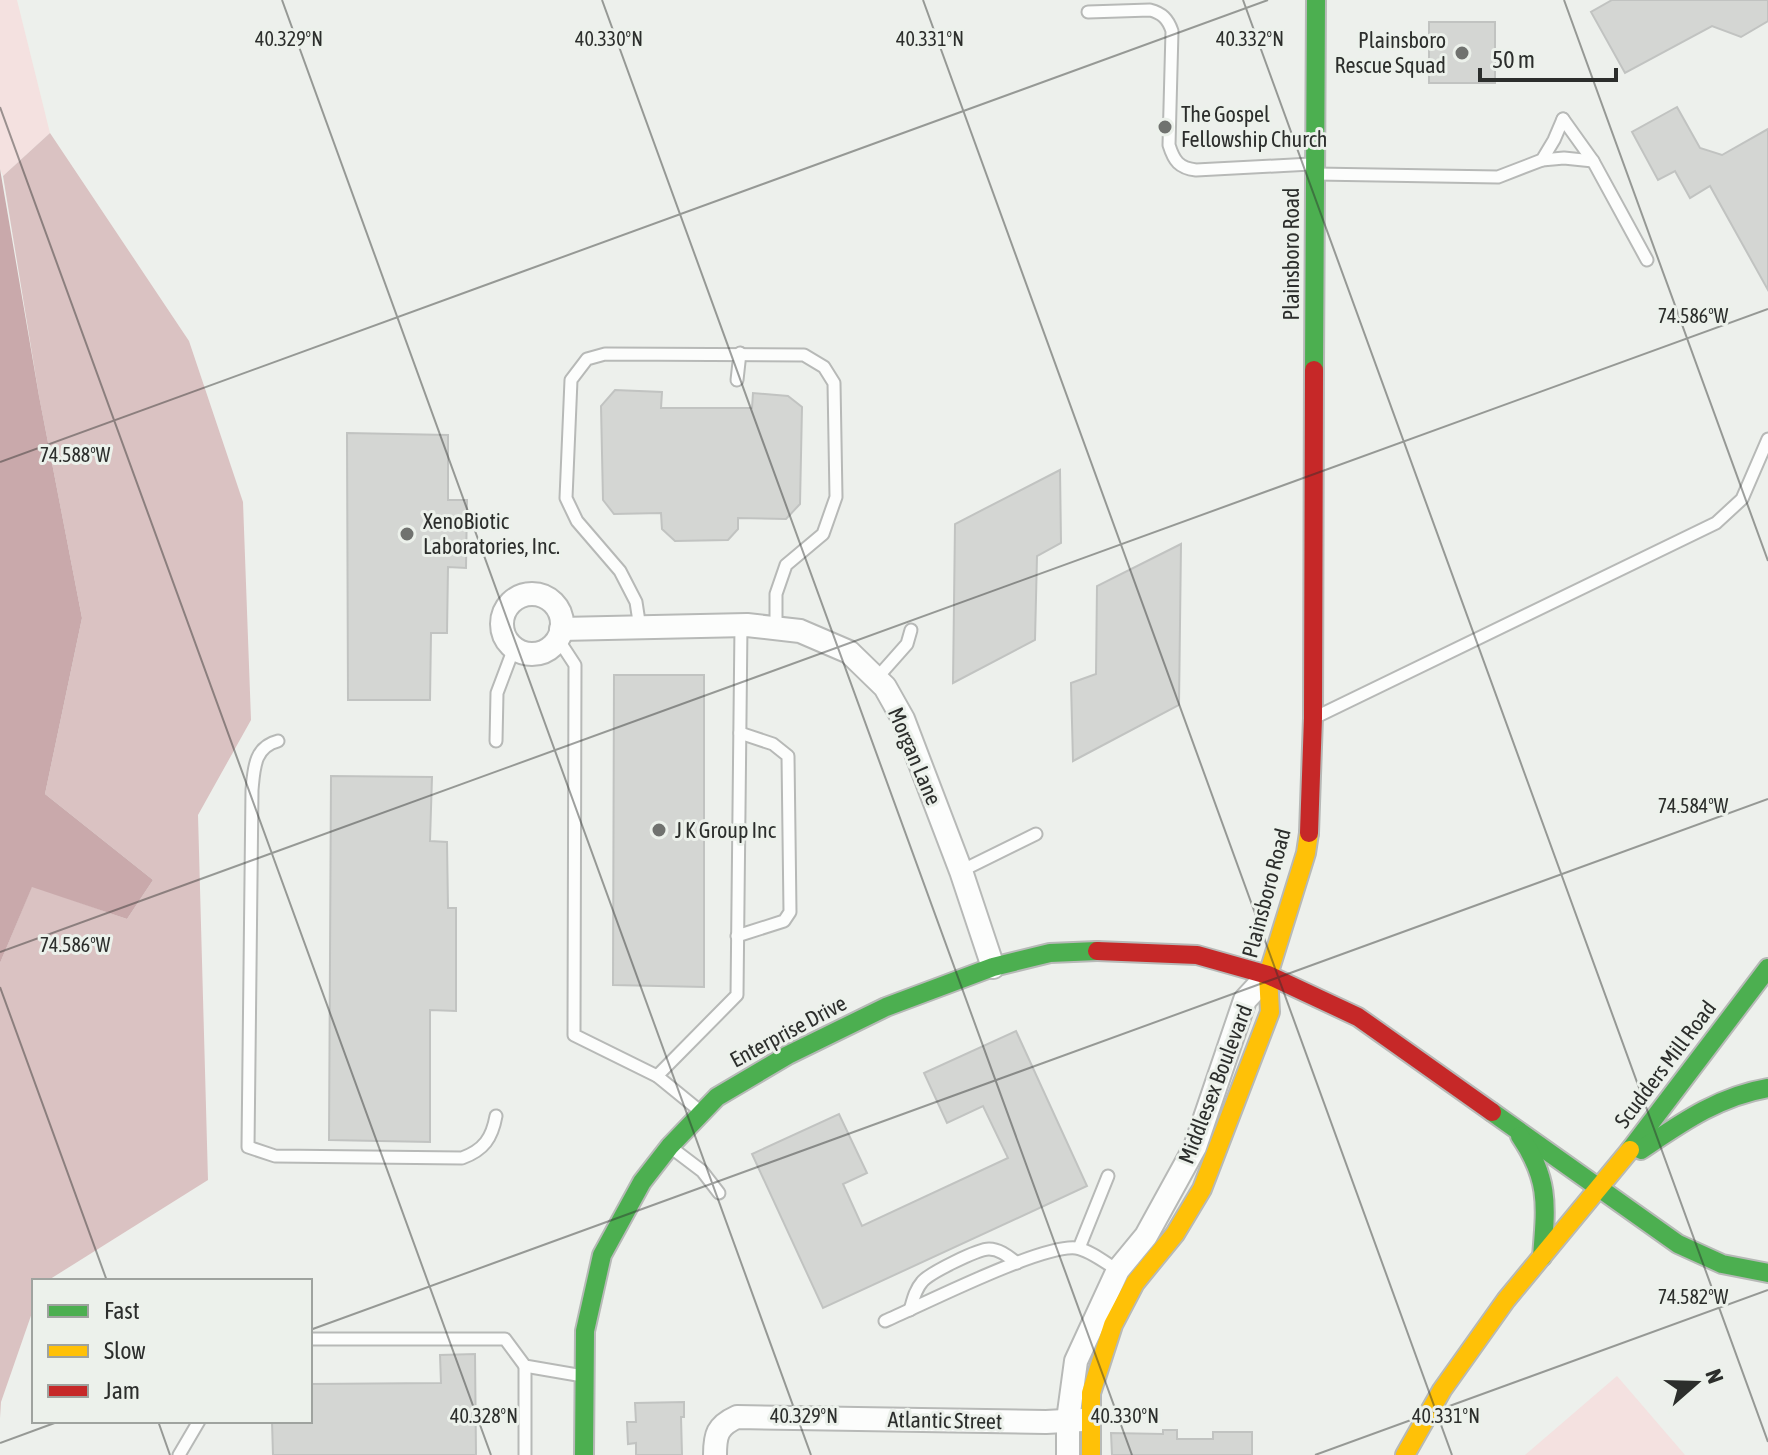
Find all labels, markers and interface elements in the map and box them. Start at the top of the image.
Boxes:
text: 40.329°N [255,27,323,50]
text: 40.330°N [575,27,643,50]
text: 40.331°N [896,27,964,50]
text: 40.332°N [1216,27,1284,50]
place label: Plainsboro Rescue Squad [1335,27,1446,78]
scale bar [1480,32,1616,82]
marker: Plainsboro Rescue Squad [1453,44,1471,62]
text: 50 m [1492,46,1535,73]
place label: The Gospel Fellowship Church [1181,101,1328,152]
marker: The Gospel Fellowship Church [1156,118,1174,136]
street label: Plainsboro Road [1278,188,1304,320]
text: 74.586°W [1658,304,1729,327]
text: 74.588°W [40,443,111,466]
place label: XenoBiotic Laboratories, Inc. [423,508,560,559]
marker: XenoBiotic Laboratories, Inc. [398,525,416,543]
street label: Morgan Lane [883,703,947,809]
text: 74.584°W [1658,794,1729,817]
place label: J K Group Inc [675,817,777,843]
marker: J K Group Inc [650,821,668,839]
street label: Plainsboro Road [1236,825,1296,961]
text: 74.586°W [40,933,111,956]
street label: Enterprise Drive [725,989,851,1073]
street label: Scudders Mill Road [1609,995,1721,1133]
street label: Middlesex Boulevard [1173,1001,1257,1167]
legend [32,1279,312,1423]
text: 74.582°W [1658,1285,1729,1308]
text: Fast [104,1297,140,1324]
text: Slow [104,1337,146,1364]
north arrow [1656,1343,1736,1423]
text: N [1700,1366,1729,1387]
text: Jam [104,1377,140,1404]
text: 40.328°N [450,1404,518,1427]
text: 40.329°N [770,1404,838,1427]
text: 40.330°N [1091,1404,1159,1427]
text: 40.331°N [1412,1404,1480,1427]
street label: Atlantic Street [887,1406,1003,1434]

